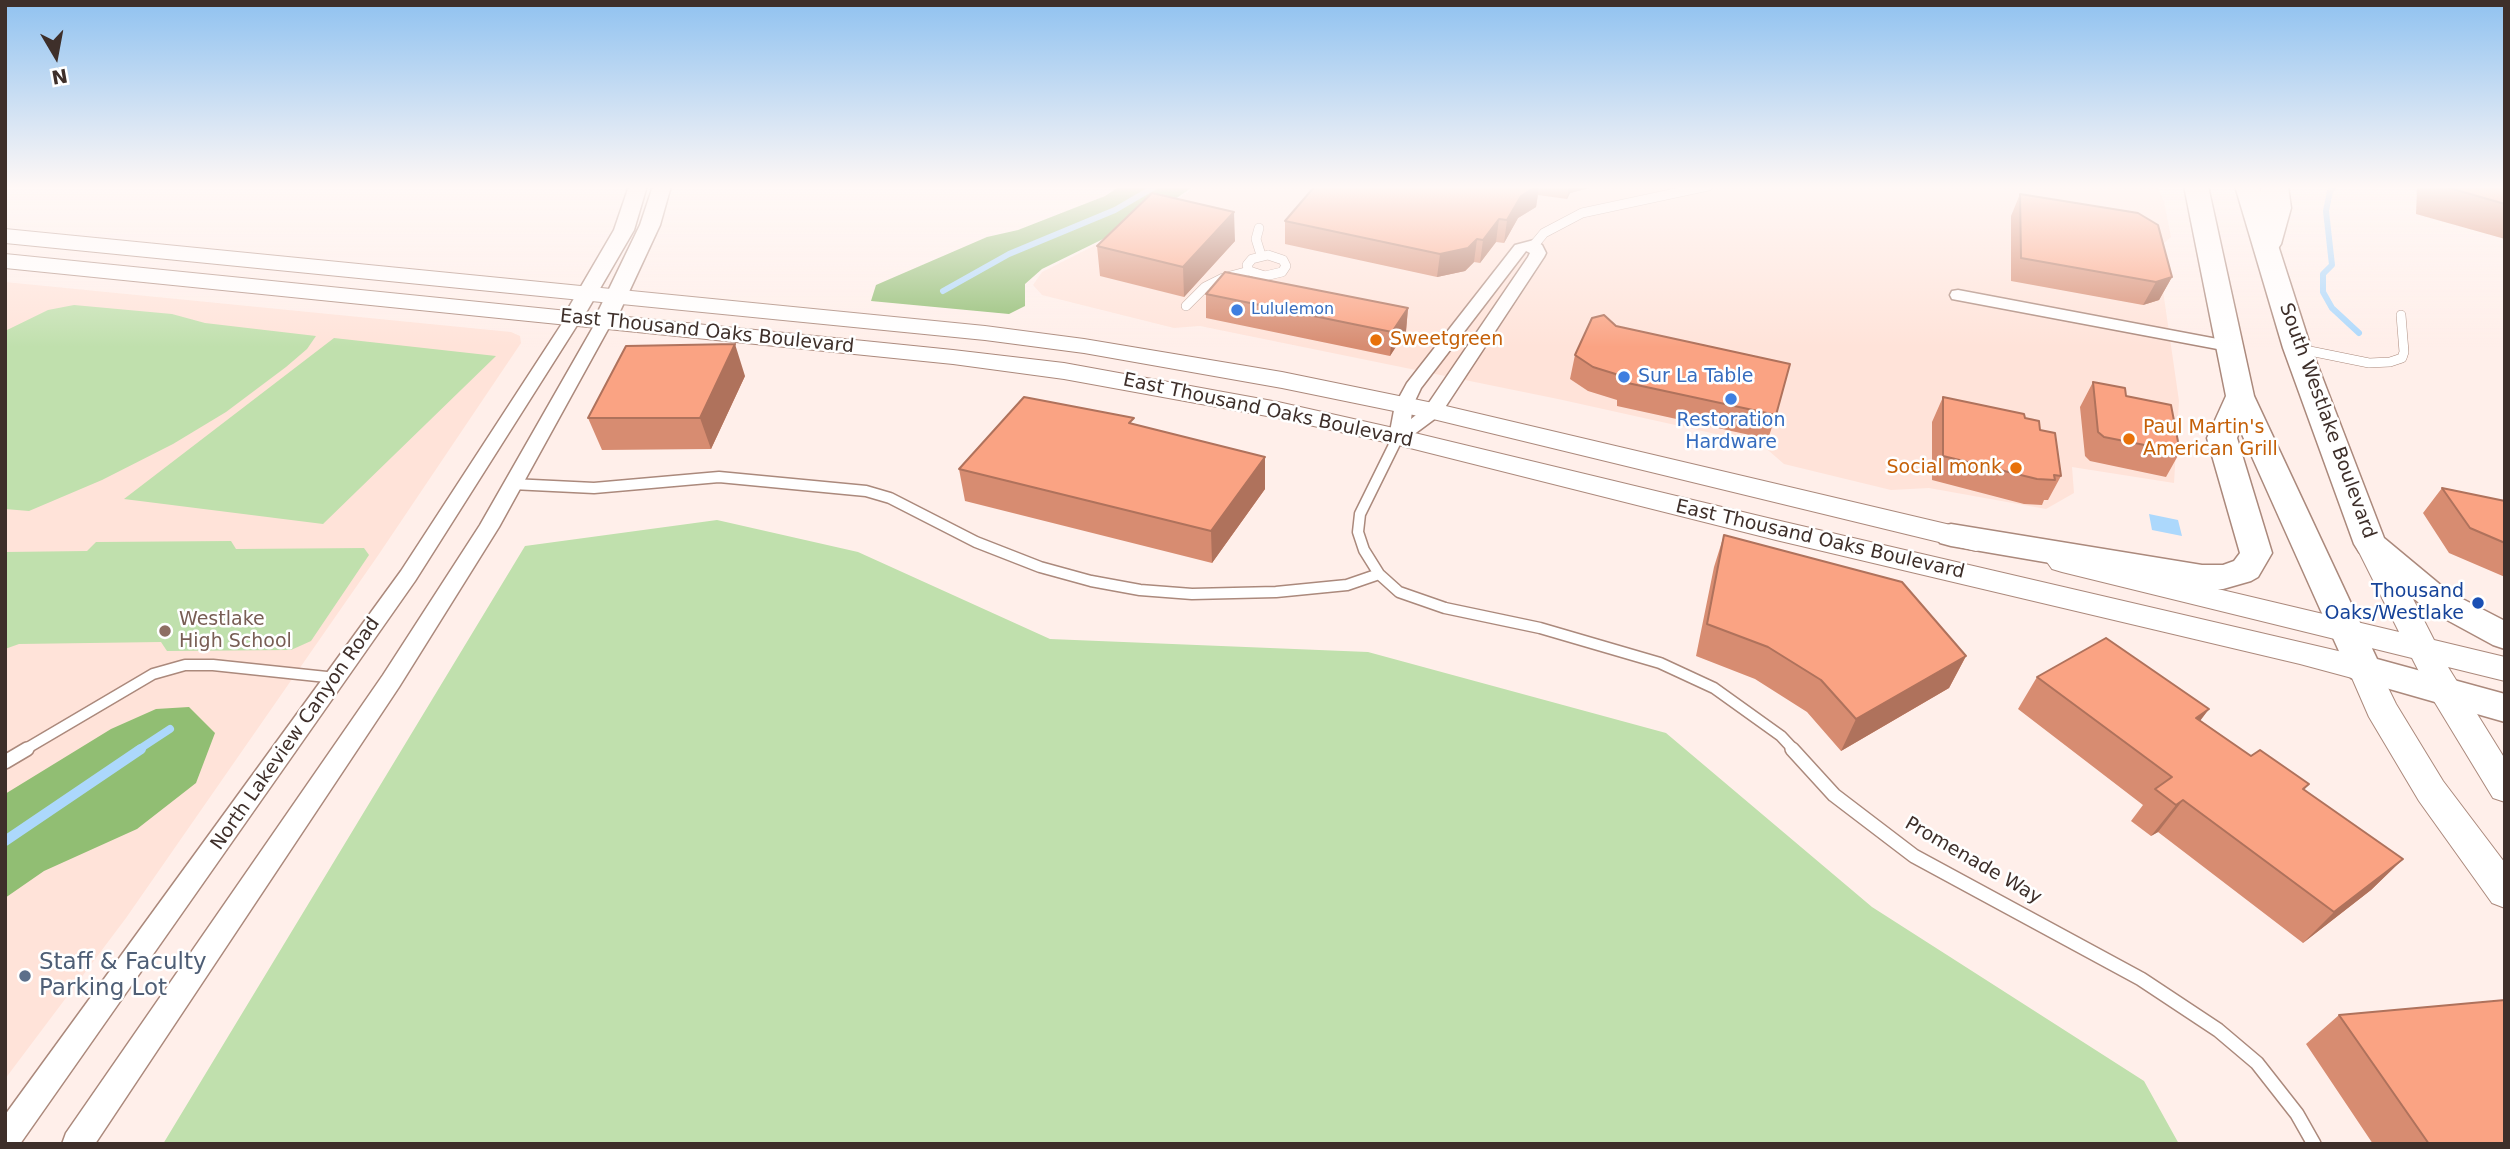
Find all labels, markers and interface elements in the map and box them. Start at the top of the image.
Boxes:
north arrow [21,21,91,91]
text: N [50,64,69,89]
place label: Lululemon [1251,300,1334,320]
street label: South Westlake Boulevard [2274,300,2380,542]
marker: Lululemon [1229,302,1245,318]
street label: East Thousand Oaks Boulevard [559,305,855,359]
place label: Sweetgreen [1390,329,1503,351]
marker: Sweetgreen [1368,332,1384,348]
place label: Sur La Table [1638,366,1753,388]
street label: East Thousand Oaks Boulevard [1121,369,1415,453]
marker: Sur La Table [1616,369,1632,385]
marker: Restoration Hardware [1723,391,1739,407]
place label: Restoration Hardware [1677,410,1785,454]
place label: Paul Martin's American Grill [2143,417,2278,461]
marker: Paul Martin's American Grill [2121,431,2137,447]
place label: Social monk [1886,457,2002,479]
marker: Social monk [2008,460,2024,476]
street label: East Thousand Oaks Boulevard [1673,496,1967,584]
place label: Thousand Oaks/Westlake [2324,581,2464,625]
marker: Thousand Oaks/Westlake [2470,595,2486,611]
place label: Westlake High School [179,609,292,653]
street label: North Lakeview Canyon Road [207,613,385,855]
marker: Westlake High School [157,623,173,639]
street label: Promenade Way [1900,813,2046,909]
place label: Staff & Faculty Parking Lot [39,949,207,1003]
marker: Staff & Faculty Parking Lot [17,968,33,984]

